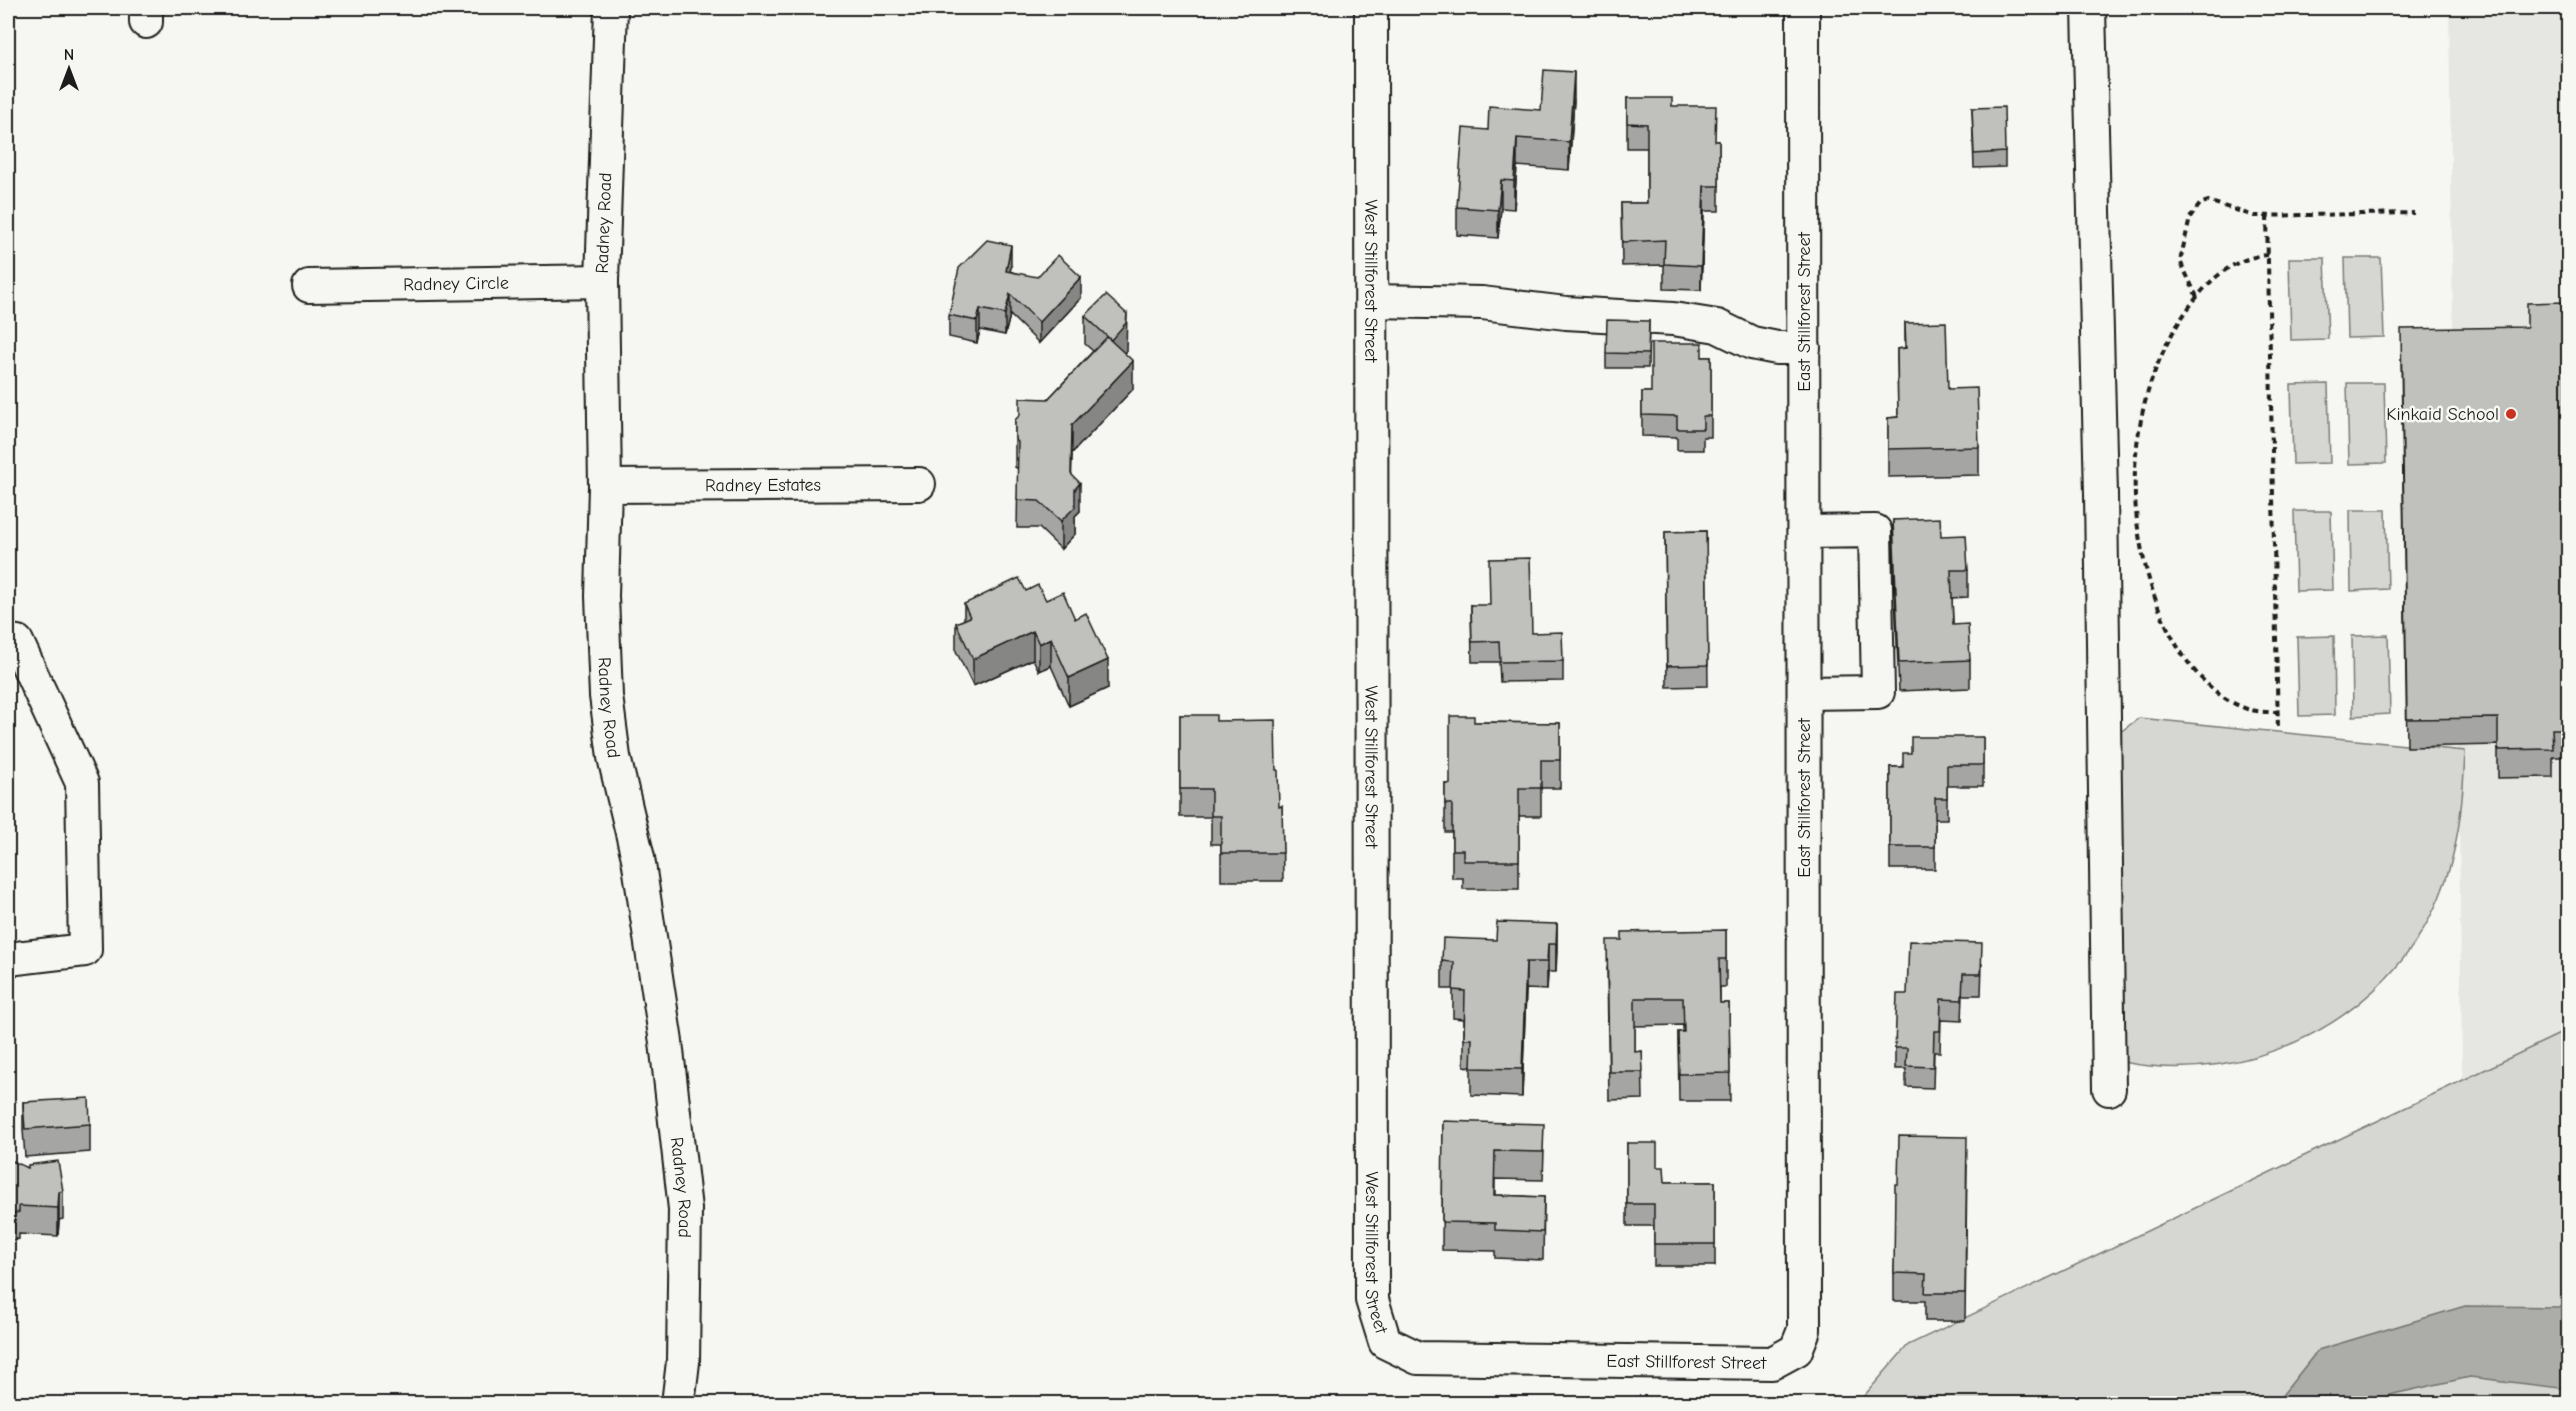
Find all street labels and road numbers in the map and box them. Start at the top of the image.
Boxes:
street label: Radney Road [592,172,616,274]
street label: West Stillforest Street [1361,199,1382,363]
street label: East Stillforest Street [1794,231,1815,392]
street label: Radney Circle [403,272,509,295]
street label: Radney Estates [705,474,821,496]
street label: Radney Road [594,657,625,759]
street label: West Stillforest Street [1361,685,1382,849]
street label: East Stillforest Street [1794,717,1815,878]
street label: Radney Road [666,1136,696,1238]
street label: West Stillforest Street [1361,1171,1392,1337]
street label: East Stillforest Street [1606,1350,1767,1373]

